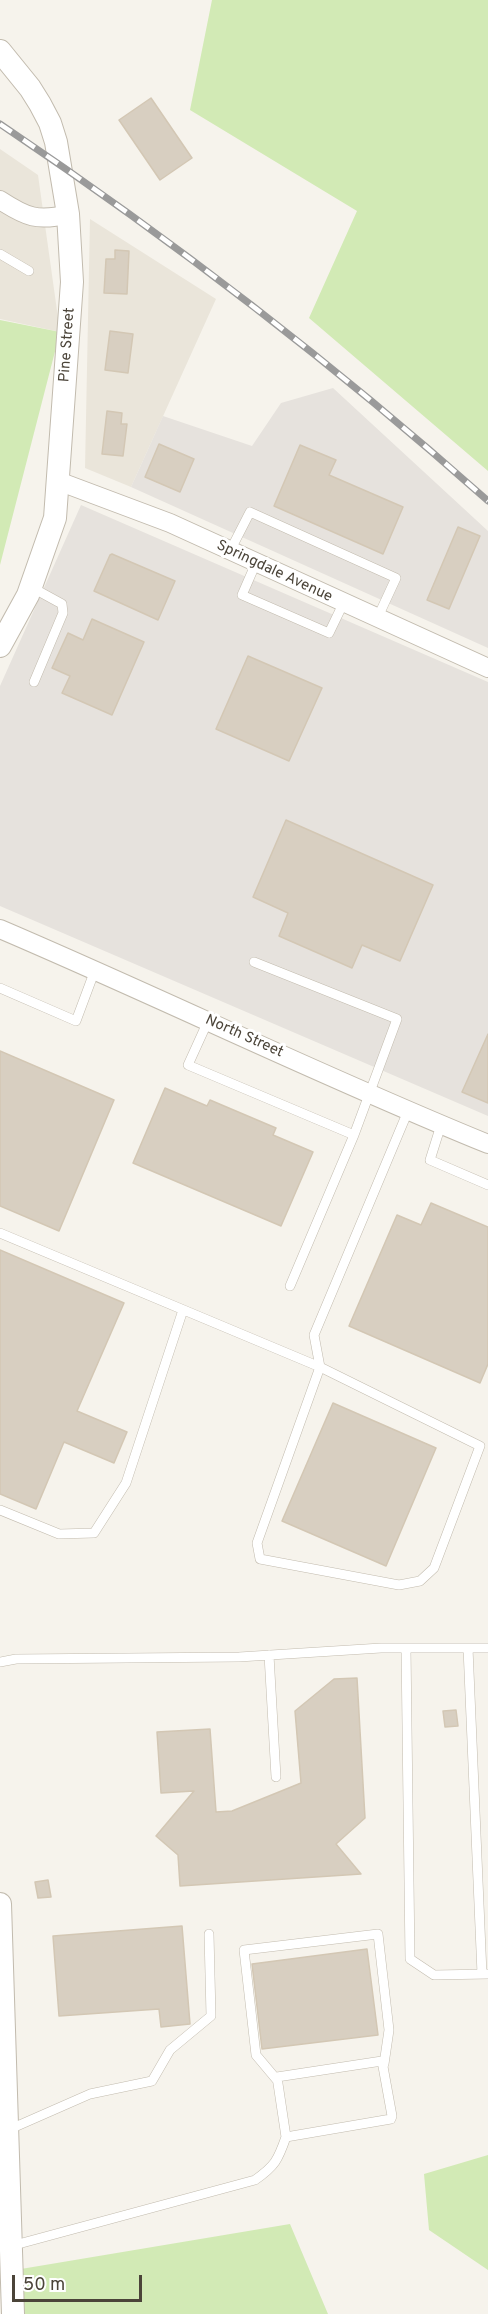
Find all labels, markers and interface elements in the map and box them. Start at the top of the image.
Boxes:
street label: Pine Street [56,307,80,383]
street label: Springdale Avenue [213,537,335,607]
street label: North Street [202,1012,286,1062]
scale bar [15,2263,146,2301]
text: 50 m [23,2274,65,2297]

